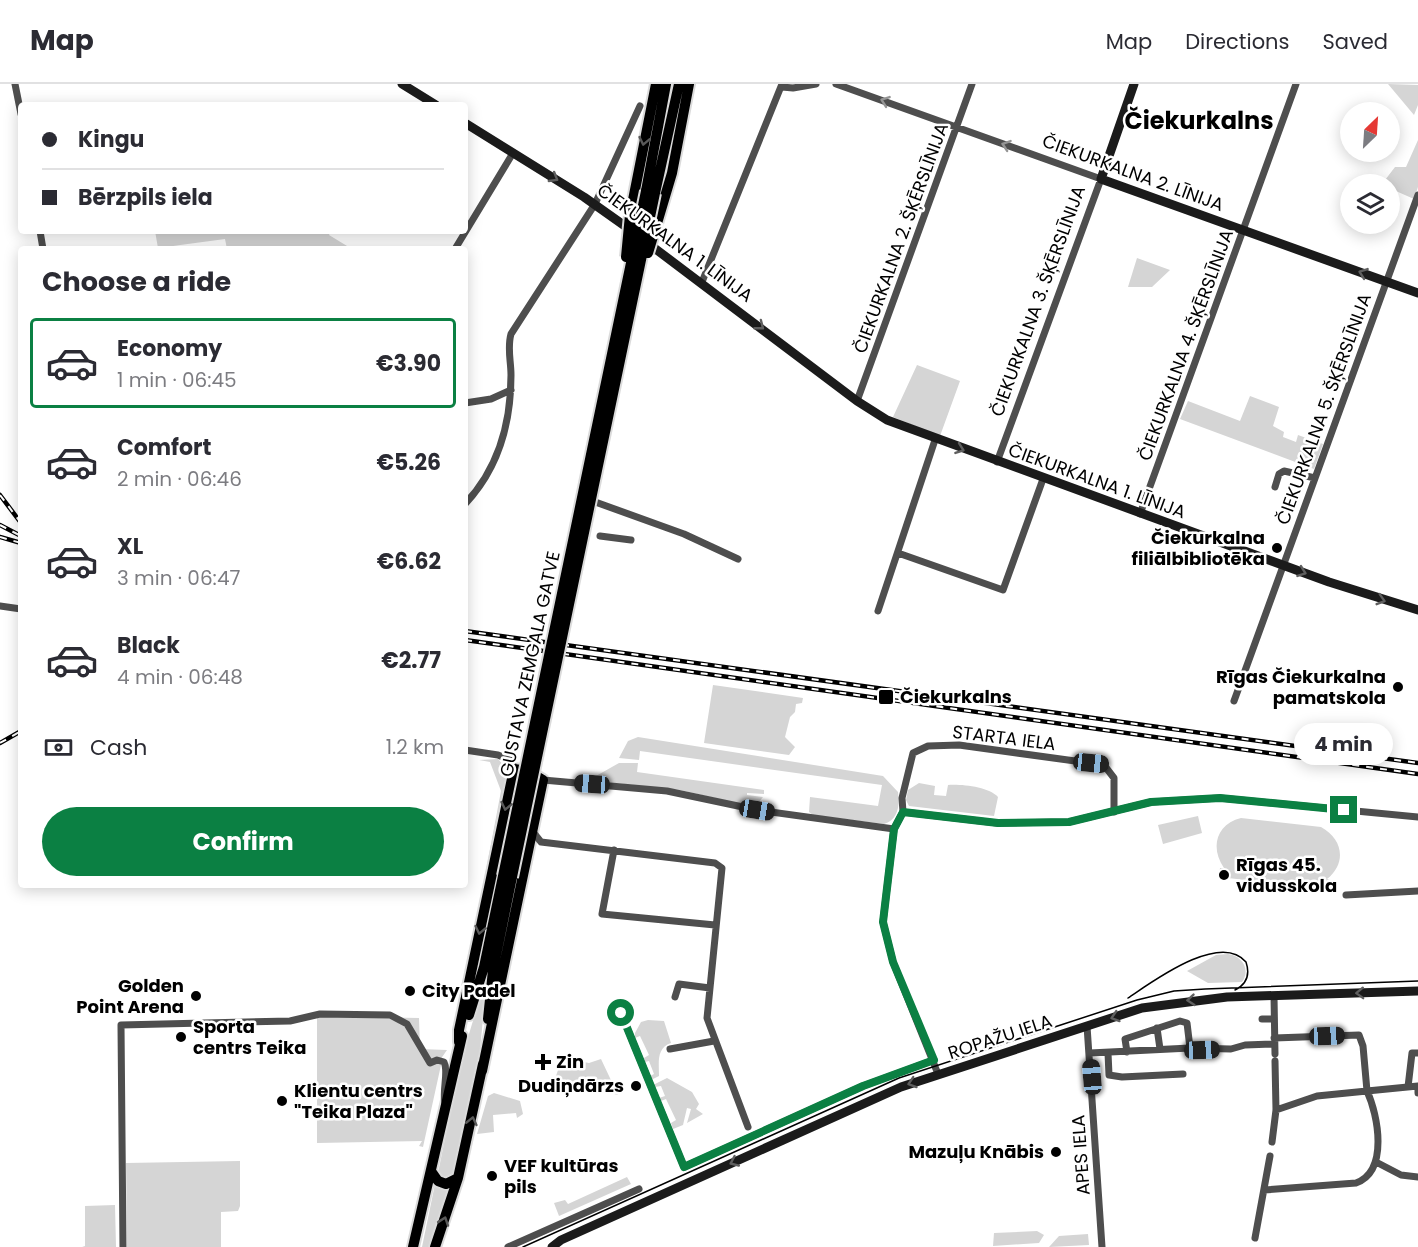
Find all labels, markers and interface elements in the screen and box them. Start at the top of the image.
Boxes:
text: Map [30,21,94,60]
text: Map [1106,27,1152,56]
text: Directions [1185,27,1289,56]
text: Saved [1322,27,1388,56]
one-way arrow [881,96,891,109]
north arrow [1340,102,1400,162]
map controls [1340,102,1400,234]
district label: Čiekurkalns [1124,104,1274,137]
street label: ČIEKURKALNA 2. ŠĶĒRSLĪNIJA [847,119,954,357]
text: Kingu [78,124,144,155]
street label: ČIEKURKALNA 2. LĪNIJA [1039,128,1227,217]
one-way arrow [638,136,651,146]
one-way arrow [1001,140,1012,153]
one-way arrow [548,171,558,183]
button: layers [1340,174,1400,234]
street label: ČIEKURKALNA 1. LĪNIJA [592,178,758,308]
text: Bērzpils iela [78,182,213,213]
street label: ČIEKURKALNA 3. ŠĶĒRSLĪNIJA [984,182,1091,420]
street label: ČIEKURKALNA 4. ŠĶĒRSLĪNIJA [1132,226,1239,464]
text: Choose a ride [42,263,231,300]
one-way arrow [1358,268,1369,281]
street label: ČIEKURKALNA 5. ŠĶĒRSLĪNIJA [1270,290,1377,528]
one-way arrow [753,318,764,329]
text: Economy [117,333,222,364]
icon: car [45,336,99,390]
text: €3.90 [376,348,441,379]
text: 1 min · 06:45 [117,366,237,394]
text: Comfort [117,432,211,463]
icon: car [45,435,99,489]
street label: ČIEKURKALNA 1. LĪNIJA [1005,437,1189,524]
one-way arrow [955,441,965,454]
text: €5.26 [376,447,441,478]
text: 2 min · 06:46 [117,465,242,493]
place label: Čiekurkalna filiālbibliotēka [1131,525,1265,571]
text: XL [117,531,143,562]
icon: car [45,534,99,588]
marker: Čiekurkalna filiālbibliotēka [1270,541,1284,555]
text: €6.62 [377,546,441,577]
street label: GUSTAVA ZEMGALA GATVE [493,549,566,779]
text: 3 min · 06:47 [117,564,240,592]
one-way arrow [1296,565,1307,578]
one-way arrow [1375,592,1385,605]
text: Black [117,630,180,661]
icon: car [45,633,99,687]
text: €2.77 [381,645,441,676]
text: 4 min · 06:48 [117,663,243,691]
place label: Rīgas Čiekurkalna pamatskola [1216,664,1386,710]
marker: Rīgas Čiekurkalna pamatskola [1391,680,1405,694]
place label: Čiekurkalns [900,684,1012,709]
marker: Čiekurkalns [877,688,895,706]
street label: STARTA IELA [951,719,1057,756]
callout: 4 min [1294,723,1394,765]
text: 4 min [1314,730,1373,758]
icon: cash [42,731,75,764]
text: Cash [90,732,147,763]
text: 1.2 km [386,733,444,761]
car [1072,752,1110,774]
car [573,774,611,794]
route end [1330,796,1357,823]
car [738,798,776,822]
one-way arrow [500,801,513,811]
button: Confirm [42,807,444,876]
place label: Rīgas 45. vidusskola [1236,852,1337,898]
marker: Rīgas 45. vidusskola [1217,868,1231,882]
one-way arrow [474,924,487,934]
place label: Golden Point Arena [76,973,184,1019]
place label: City Padel [422,978,516,1003]
marker: City Padel [403,984,417,998]
one-way arrow [1355,986,1364,999]
marker: Golden Point Arena [189,989,203,1003]
one-way arrow [1186,993,1196,1006]
route start [607,999,634,1026]
street label: ROPAŽU IELA [945,1008,1055,1065]
one-way arrow [1110,1010,1121,1022]
place label: Sporta centrs Teika [193,1014,306,1060]
car [1309,1026,1345,1046]
marker: Sporta centrs Teika [174,1030,188,1044]
car [1184,1040,1220,1060]
place label: Zin [556,1049,584,1074]
marker: Zin [534,1053,552,1071]
car [1081,1058,1103,1096]
place label: Dudiņdārzs [518,1073,624,1098]
one-way arrow [907,1076,918,1088]
place label: Klientu centrs "Teika Plaza" [294,1078,423,1124]
marker: Dudiņdārzs [629,1079,643,1093]
marker: Klientu centrs "Teika Plaza" [275,1094,289,1108]
street label: APES IELA [1065,1114,1096,1196]
one-way arrow [464,1117,477,1127]
place label: Mazuļu Knābis [908,1139,1044,1164]
marker: Mazuļu Knābis [1049,1145,1063,1159]
place label: VEF kultūras pils [504,1153,619,1199]
one-way arrow [729,1155,740,1167]
marker: VEF kultūras pils [485,1169,499,1183]
one-way arrow [437,1216,449,1227]

